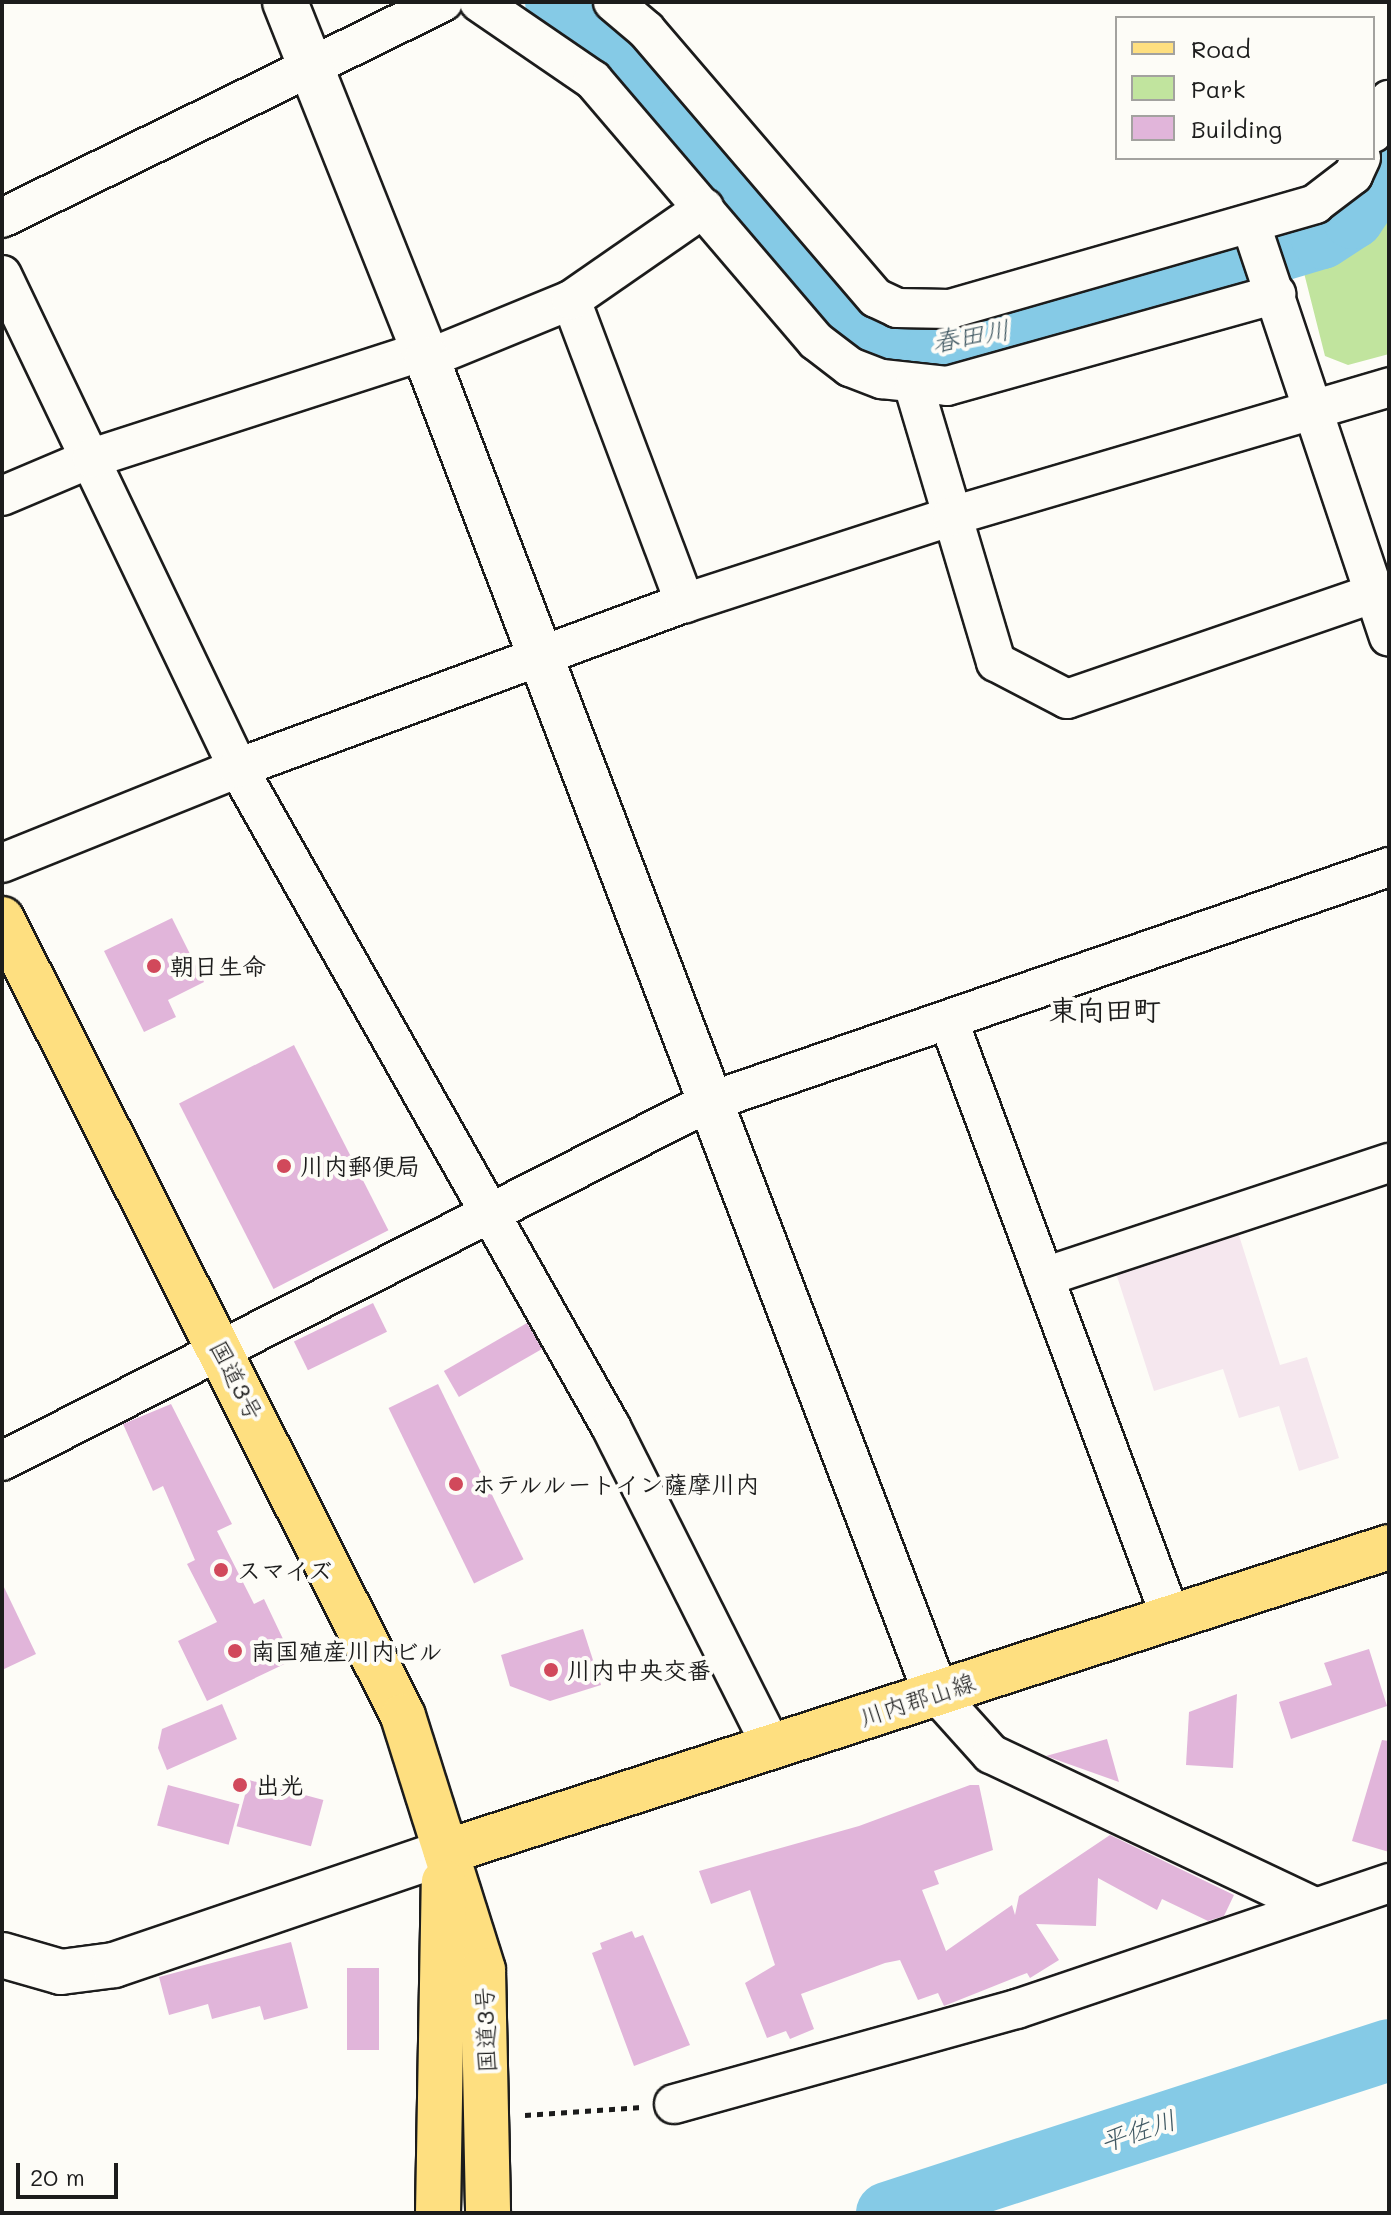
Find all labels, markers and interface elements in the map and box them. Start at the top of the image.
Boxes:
legend [1115,16,1375,160]
text: Road [1191,33,1251,64]
text: Park [1191,73,1245,104]
text: Building [1191,113,1282,144]
water label: 春田川 [930,314,1012,358]
place label: 朝日生命 [170,952,266,980]
marker: 朝日生命 [145,957,163,975]
district label: 東向田町 [1049,992,1161,1026]
place label: 川内郵便局 [300,1152,420,1180]
marker: 川内郵便局 [275,1157,293,1175]
street label: 国道3号 [205,1335,269,1425]
place label: ホテルルートイン薩摩川内 [472,1470,761,1498]
marker: ホテルルートイン薩摩川内 [447,1475,465,1493]
place label: スマイズ [237,1556,333,1584]
marker: スマイズ [212,1561,230,1579]
place label: 南国殖産川内ビル [251,1637,443,1665]
marker: 南国殖産川内ビル [226,1642,244,1660]
place label: 川内中央交番 [567,1656,711,1684]
marker: 川内中央交番 [542,1661,560,1679]
street label: 川内郡山線 [855,1667,979,1731]
place label: 出光 [256,1771,304,1799]
marker: 出光 [231,1776,249,1794]
street label: 国道3号 [469,1986,501,2074]
water label: 平佐川 [1096,2104,1180,2158]
scale bar [20,2147,122,2197]
text: 20 m [30,2161,85,2192]

